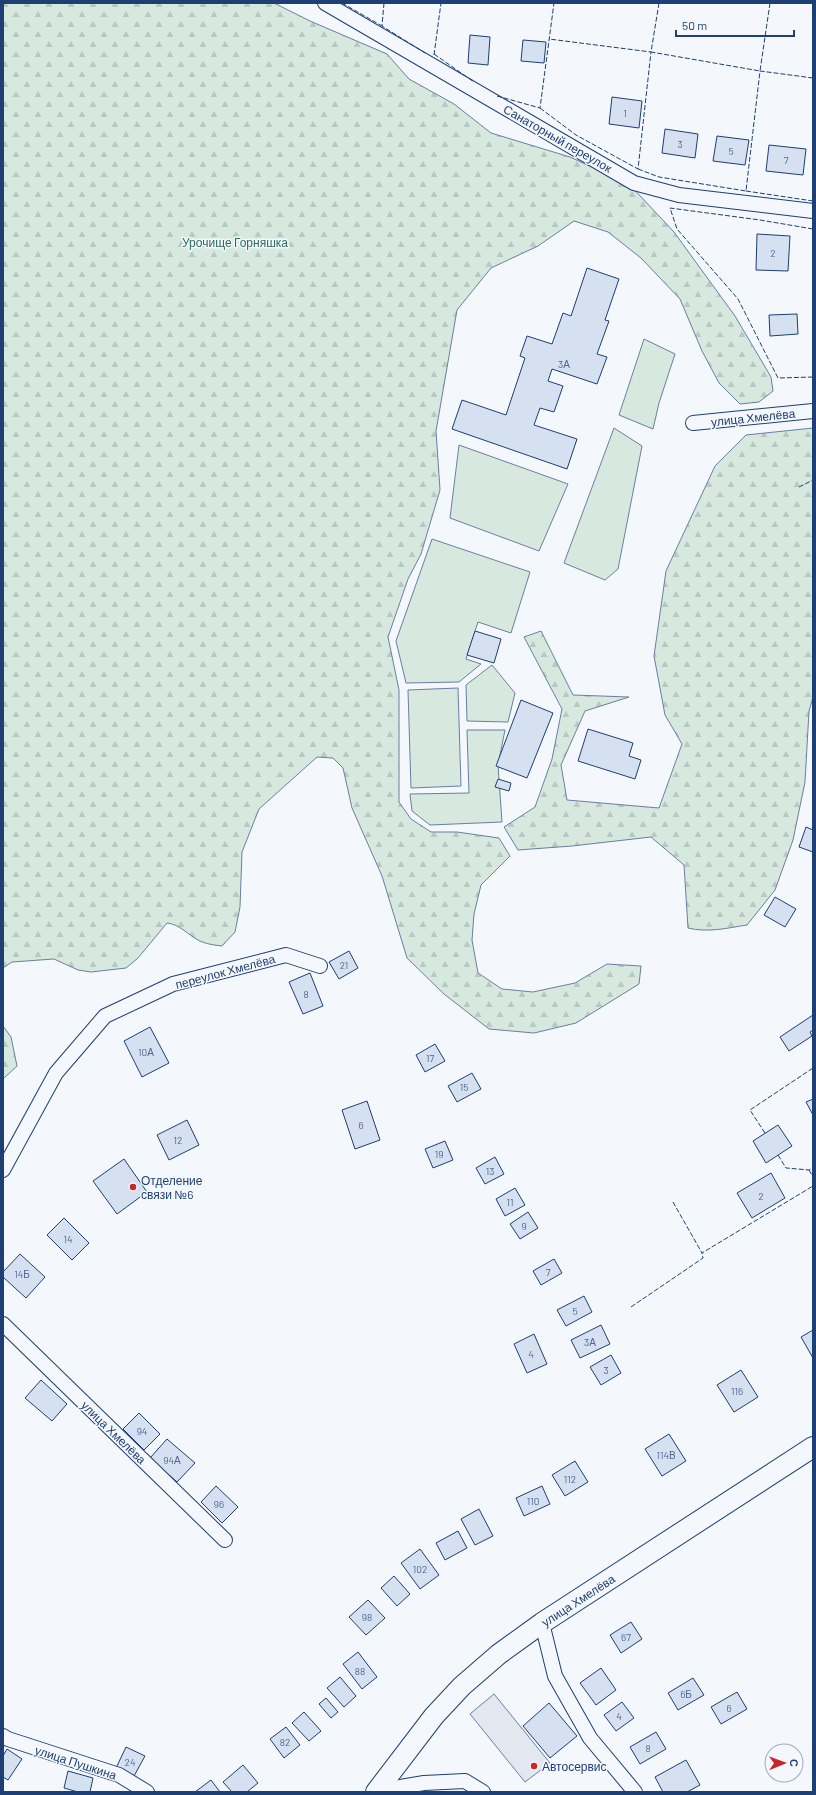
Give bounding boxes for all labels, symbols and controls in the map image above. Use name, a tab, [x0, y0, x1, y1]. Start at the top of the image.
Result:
scale bar	[676, 12, 794, 38]
text: 50 m	[682, 18, 707, 32]
street label: Санаторный переулок	[501, 101, 615, 176]
house number: 1	[623, 107, 627, 119]
house number: 3	[677, 138, 683, 150]
house number: 5	[728, 145, 734, 157]
house number: 7	[784, 154, 789, 166]
park label: Урочище Горняшка	[182, 235, 288, 250]
house number: 2	[770, 247, 776, 259]
house number: 3А	[558, 358, 570, 370]
street label: улица Хмелёва	[710, 406, 796, 429]
street label: переулок Хмелёва	[174, 951, 277, 992]
house number: 21	[340, 959, 348, 971]
house number: 8	[303, 988, 309, 1000]
house number: 10А	[138, 1046, 154, 1058]
house number: 17	[426, 1052, 434, 1064]
house number: 15	[460, 1081, 468, 1093]
house number: 6	[358, 1119, 364, 1131]
house number: 12	[174, 1134, 182, 1146]
house number: 19	[435, 1148, 443, 1160]
house number: 13	[486, 1165, 494, 1177]
place label: Отделение связи №6	[141, 1173, 203, 1201]
marker: Отделение связи №6	[128, 1182, 138, 1192]
house number: 2	[758, 1190, 764, 1202]
house number: 11	[506, 1196, 514, 1208]
house number: 9	[521, 1220, 527, 1232]
house number: 14	[63, 1233, 73, 1245]
house number: 7	[546, 1266, 551, 1278]
house number: 14Б	[14, 1268, 30, 1280]
house number: 5	[572, 1305, 578, 1317]
house number: 3А	[584, 1336, 596, 1348]
house number: 4	[528, 1348, 534, 1360]
house number: 3	[603, 1364, 609, 1376]
house number: 116	[731, 1385, 743, 1397]
street label: улица Хмелёва	[78, 1398, 149, 1467]
house number: 94	[137, 1425, 147, 1437]
house number: 114В	[656, 1449, 676, 1461]
house number: 94А	[163, 1454, 181, 1466]
house number: 112	[564, 1473, 576, 1485]
house number: 110	[527, 1495, 539, 1507]
house number: 96	[214, 1498, 224, 1510]
house number: 102	[413, 1563, 427, 1575]
street label: улица Хмелёва	[539, 1571, 618, 1630]
house number: 98	[362, 1611, 372, 1623]
house number: 67	[621, 1631, 631, 1643]
house number: 88	[355, 1665, 365, 1677]
house number: 6Б	[680, 1688, 692, 1700]
house number: 6	[726, 1702, 732, 1714]
house number: 4	[616, 1710, 622, 1722]
house number: 82	[280, 1736, 290, 1748]
street label: улица Пушкина	[33, 1742, 119, 1783]
house number: 8	[645, 1742, 651, 1754]
north arrow	[764, 1743, 804, 1783]
house number: 24	[125, 1756, 135, 1768]
place label: Автосервис	[542, 1759, 607, 1774]
text: С	[788, 1759, 801, 1767]
marker: Автосервис	[529, 1761, 539, 1771]

